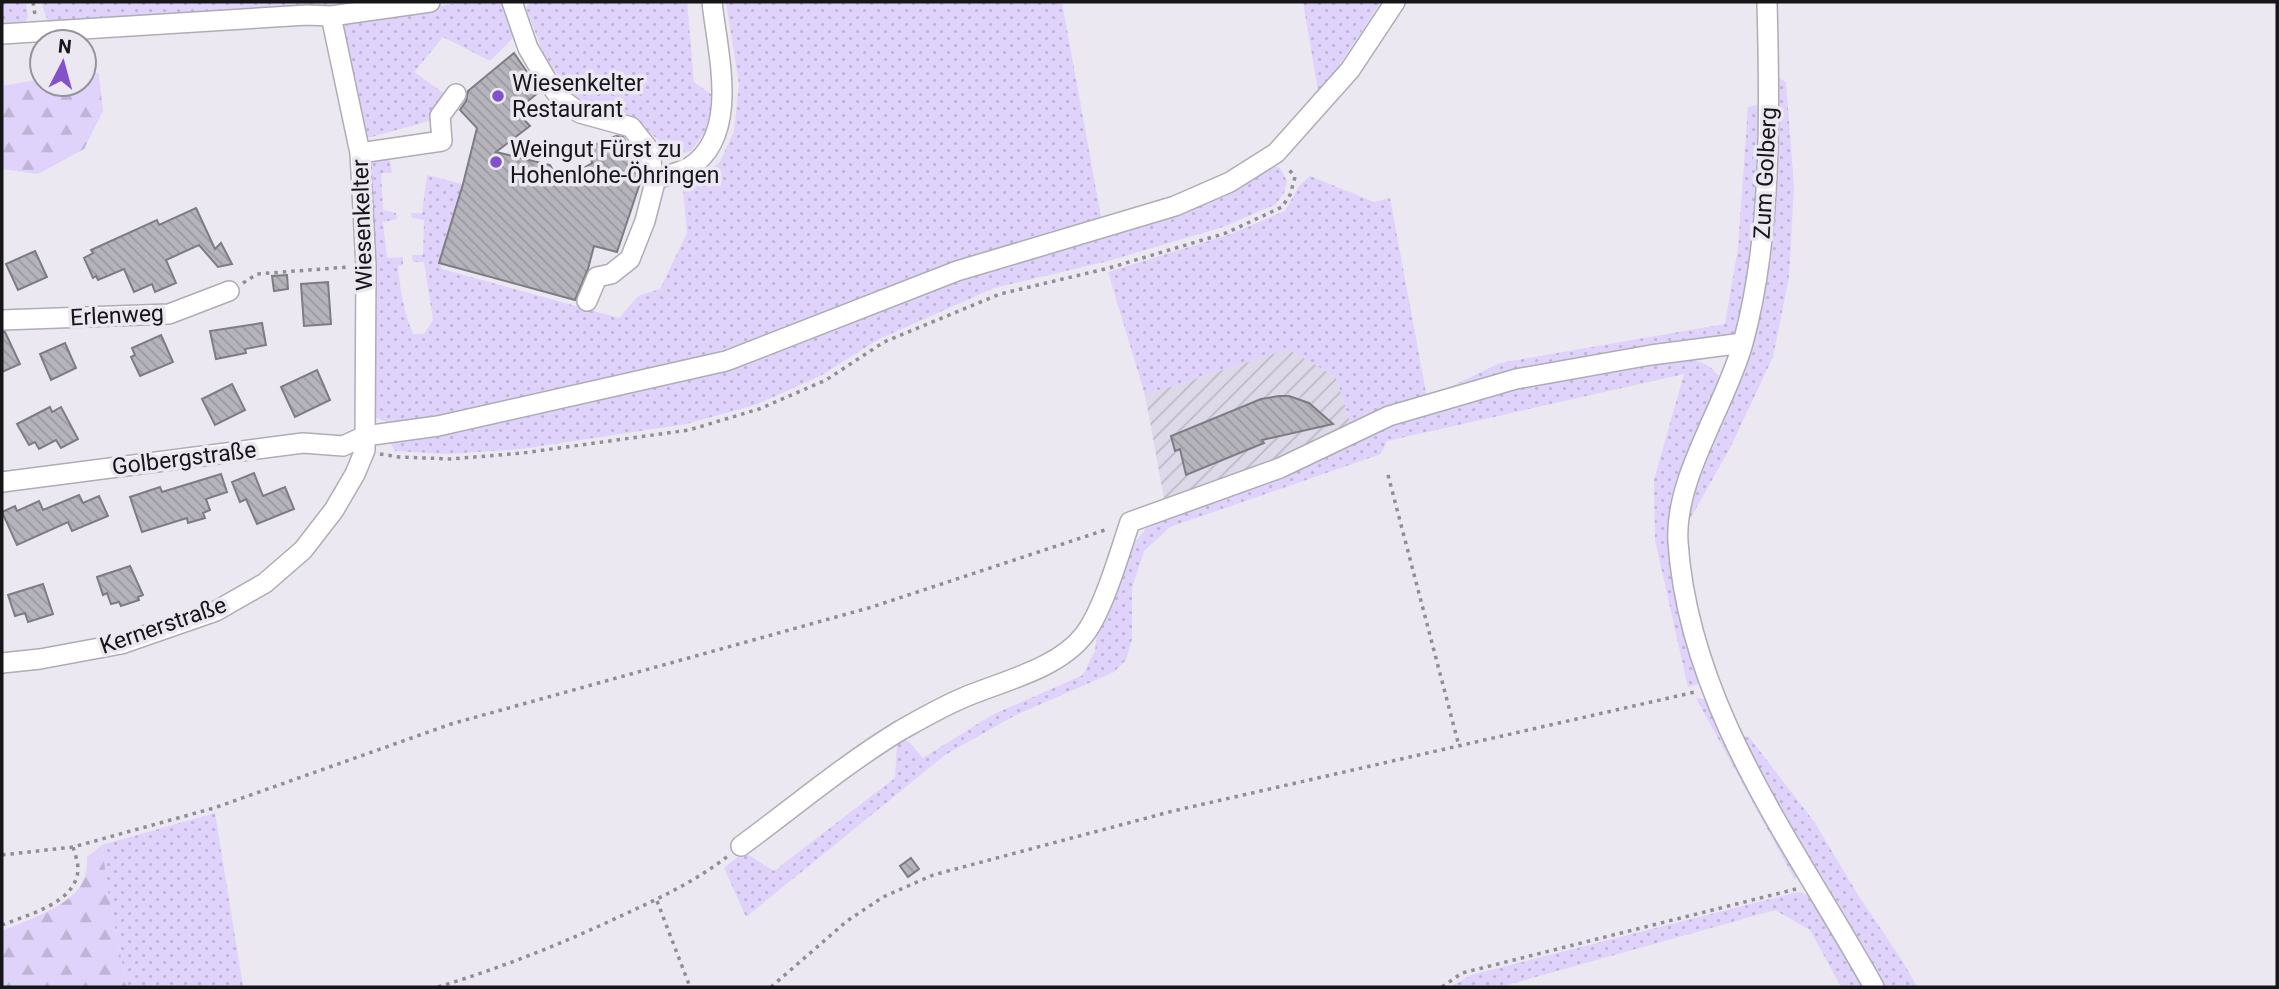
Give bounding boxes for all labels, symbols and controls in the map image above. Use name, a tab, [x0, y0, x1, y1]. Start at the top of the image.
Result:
north arrow	[28, 28, 98, 98]
text: N	[57, 34, 73, 59]
place label: Wiesenkelter Restaurant	[512, 70, 644, 123]
marker: Wiesenkelter Restaurant	[490, 88, 506, 104]
street label: Zum Golberg	[1749, 106, 1782, 240]
place label: Weingut Fürst zu Hohenlohe-Öhringen	[510, 136, 719, 189]
marker: Weingut Fürst zu Hohenlohe-Öhringen	[488, 154, 504, 170]
street label: Wiesenkelter	[347, 158, 378, 291]
street label: Erlenweg	[70, 300, 165, 331]
street label: Golbergstraße	[110, 436, 258, 481]
street label: Kernerstraße	[96, 591, 230, 660]

